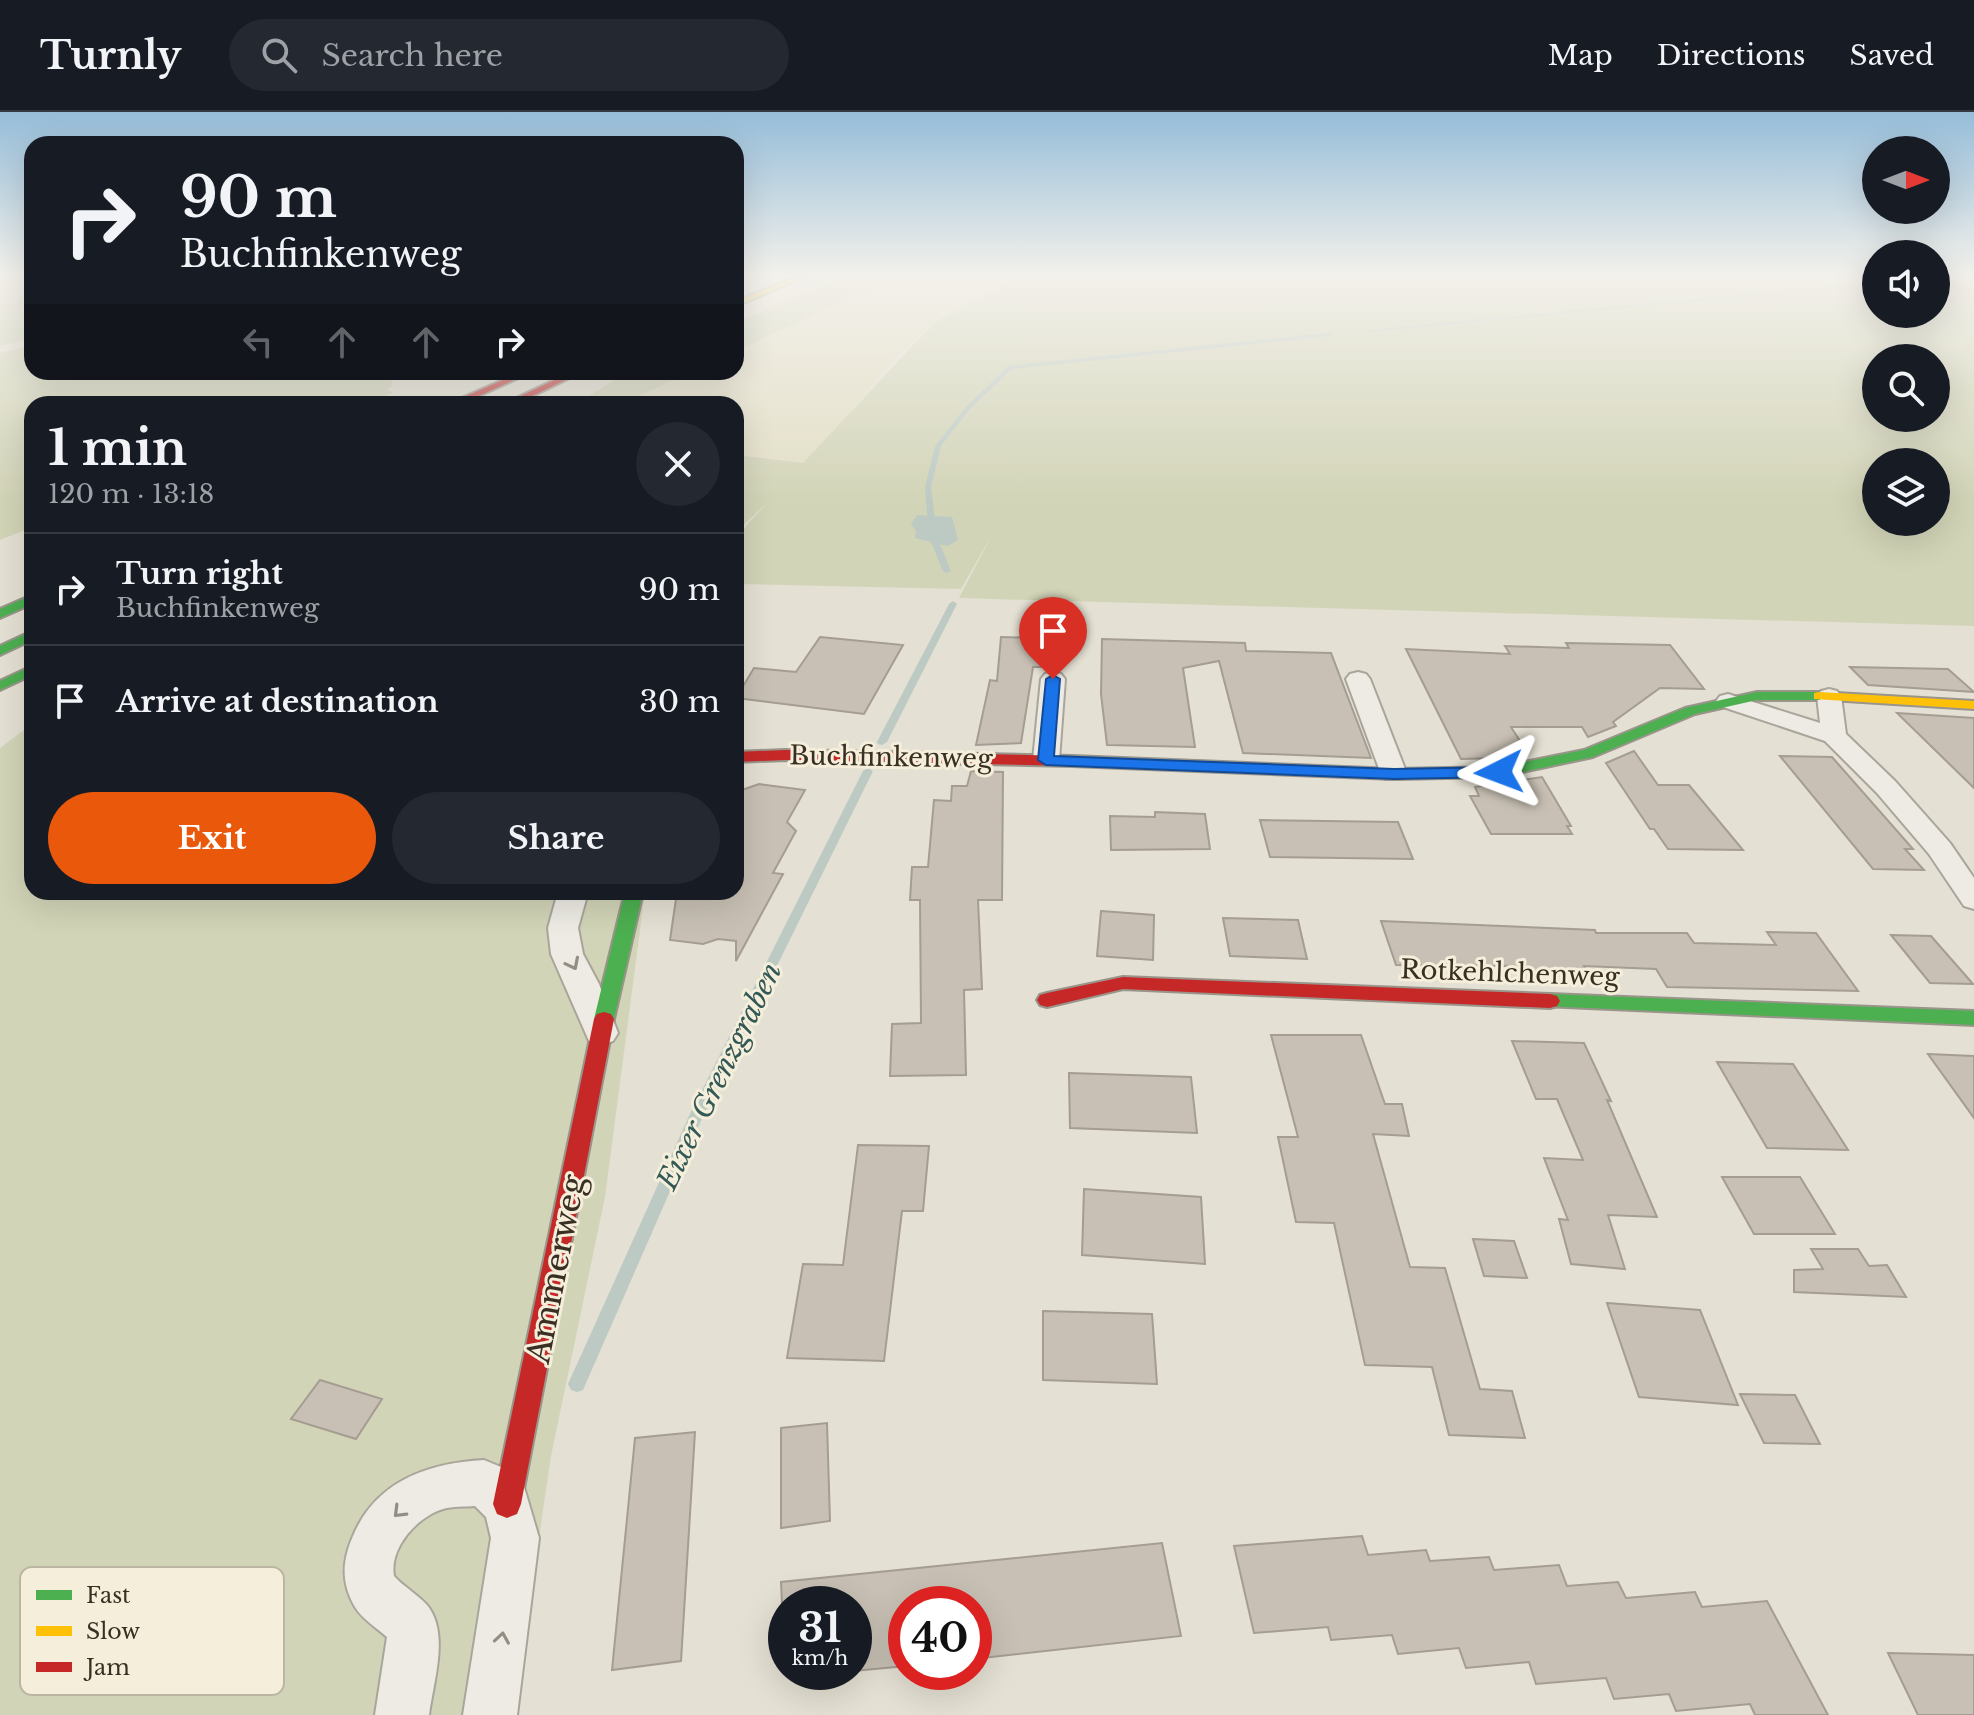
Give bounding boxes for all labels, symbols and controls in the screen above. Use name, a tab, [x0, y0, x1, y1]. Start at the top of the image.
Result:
search box	[229, 19, 789, 91]
text: Turnly	[40, 32, 181, 79]
icon: search	[257, 33, 301, 77]
text: Search here	[321, 37, 503, 74]
text: Map	[1548, 38, 1613, 73]
text: Directions	[1657, 38, 1806, 73]
text: Saved	[1850, 38, 1934, 73]
north arrow	[1862, 136, 1950, 224]
map controls	[1862, 136, 1950, 536]
text: 90 m	[180, 163, 337, 232]
icon: right	[48, 168, 152, 272]
text: Buchfinkenweg	[180, 232, 462, 277]
button: sound	[1862, 240, 1950, 328]
icon: left	[236, 320, 280, 364]
icon: ahead	[320, 320, 364, 364]
icon: ahead	[404, 320, 448, 364]
icon: right	[488, 320, 532, 364]
button: search	[1862, 344, 1950, 432]
text: 1 min	[48, 418, 187, 478]
button: close	[636, 422, 720, 506]
button: layers	[1862, 448, 1950, 536]
text: 120 m · 13:18	[48, 478, 214, 510]
text: Turn right	[116, 555, 283, 592]
icon: right	[48, 567, 92, 611]
text: 90 m	[638, 571, 720, 608]
text: Buchfinkenweg	[116, 592, 319, 624]
pin	[1019, 597, 1087, 679]
icon: arrive	[1031, 609, 1075, 653]
icon: arrive	[48, 679, 92, 723]
text: Arrive at destination	[116, 683, 439, 720]
text: 30 m	[639, 683, 720, 720]
position arrow	[1457, 730, 1541, 814]
street label: Buchfinkenweg	[789, 739, 993, 775]
button: Exit	[48, 792, 376, 884]
button: Share	[392, 792, 720, 884]
street label: Rotkehlchenweg	[1400, 953, 1621, 993]
one-way arrow	[563, 956, 578, 971]
water label: Eixer Grenzgraben	[649, 957, 789, 1196]
street label: Ammerweg	[518, 1171, 594, 1368]
one-way arrow	[394, 1503, 409, 1517]
legend	[20, 1567, 284, 1695]
text: Fast	[86, 1582, 131, 1609]
speed limit sign: 40	[888, 1586, 992, 1690]
text: 31	[799, 1603, 841, 1653]
text: Slow	[86, 1618, 140, 1645]
one-way arrow	[493, 1631, 510, 1645]
text: km/h	[792, 1646, 848, 1670]
text: Jam	[83, 1654, 130, 1681]

